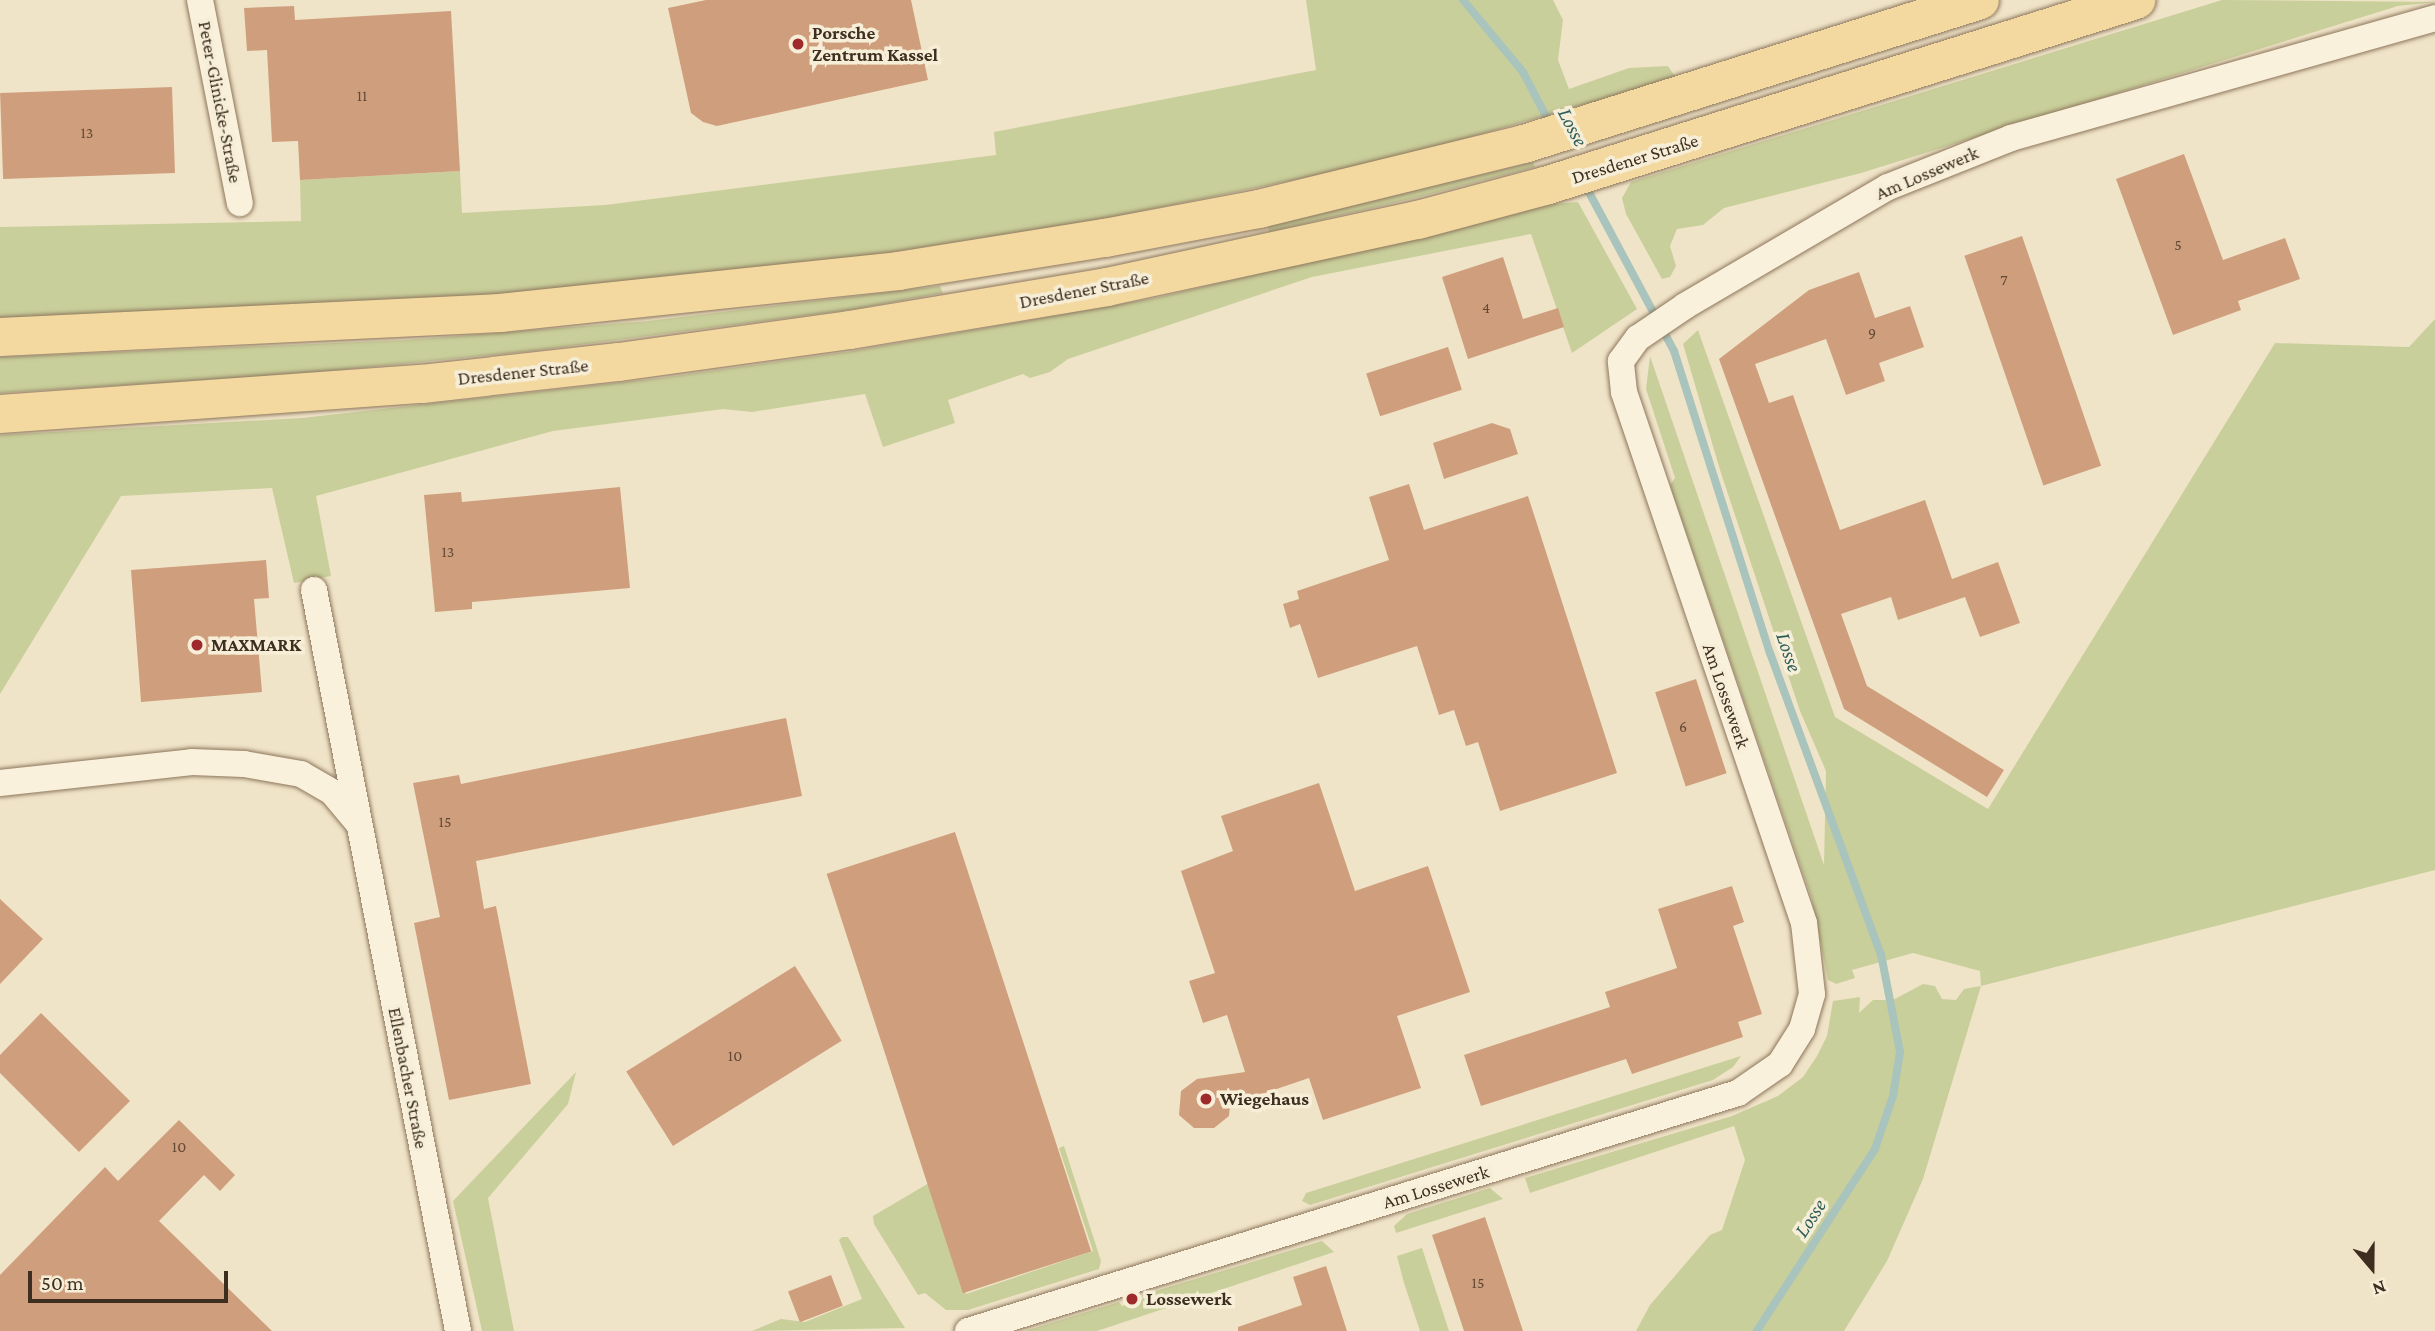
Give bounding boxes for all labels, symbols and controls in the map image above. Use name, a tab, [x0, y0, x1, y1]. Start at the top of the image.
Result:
street label: Peter-Glinicke-Straße	[193, 19, 247, 185]
place label: Porsche Zentrum Kassel	[812, 22, 938, 66]
marker: Porsche Zentrum Kassel	[790, 36, 806, 52]
house number: 11	[357, 86, 367, 106]
water label: Losse	[1552, 103, 1594, 151]
house number: 13	[81, 123, 93, 143]
street label: Dresdener Straße	[1569, 129, 1701, 189]
street label: Am Lossewerk	[1872, 141, 1982, 205]
house number: 5	[2174, 235, 2182, 255]
street label: Dresdener Straße	[1017, 266, 1151, 314]
house number: 7	[2000, 270, 2008, 290]
house number: 4	[1482, 298, 1490, 318]
house number: 9	[1868, 323, 1876, 343]
street label: Dresdener Straße	[457, 354, 589, 390]
house number: 13	[442, 542, 454, 562]
water label: Losse	[1771, 629, 1807, 675]
place label: MAXMARK	[211, 634, 301, 656]
marker: MAXMARK	[189, 637, 205, 653]
street label: Am Lossewerk	[1697, 640, 1755, 752]
house number: 6	[1679, 717, 1687, 737]
house number: 15	[439, 812, 451, 832]
street label: Ellenbacher Straße	[383, 1005, 433, 1151]
house number: 10	[728, 1046, 742, 1066]
place label: Wiegehaus	[1220, 1088, 1309, 1110]
marker: Wiegehaus	[1198, 1091, 1214, 1107]
house number: 10	[172, 1137, 186, 1157]
street label: Am Lossewerk	[1380, 1160, 1492, 1214]
water label: Losse	[1788, 1194, 1832, 1242]
north arrow	[2337, 1233, 2407, 1303]
scale bar	[32, 1258, 231, 1302]
text: 50 m	[41, 1271, 84, 1295]
house number: 15	[1472, 1273, 1484, 1293]
text: N	[2370, 1276, 2389, 1300]
place label: Lossewerk	[1146, 1288, 1232, 1310]
marker: Lossewerk	[1124, 1291, 1140, 1307]

